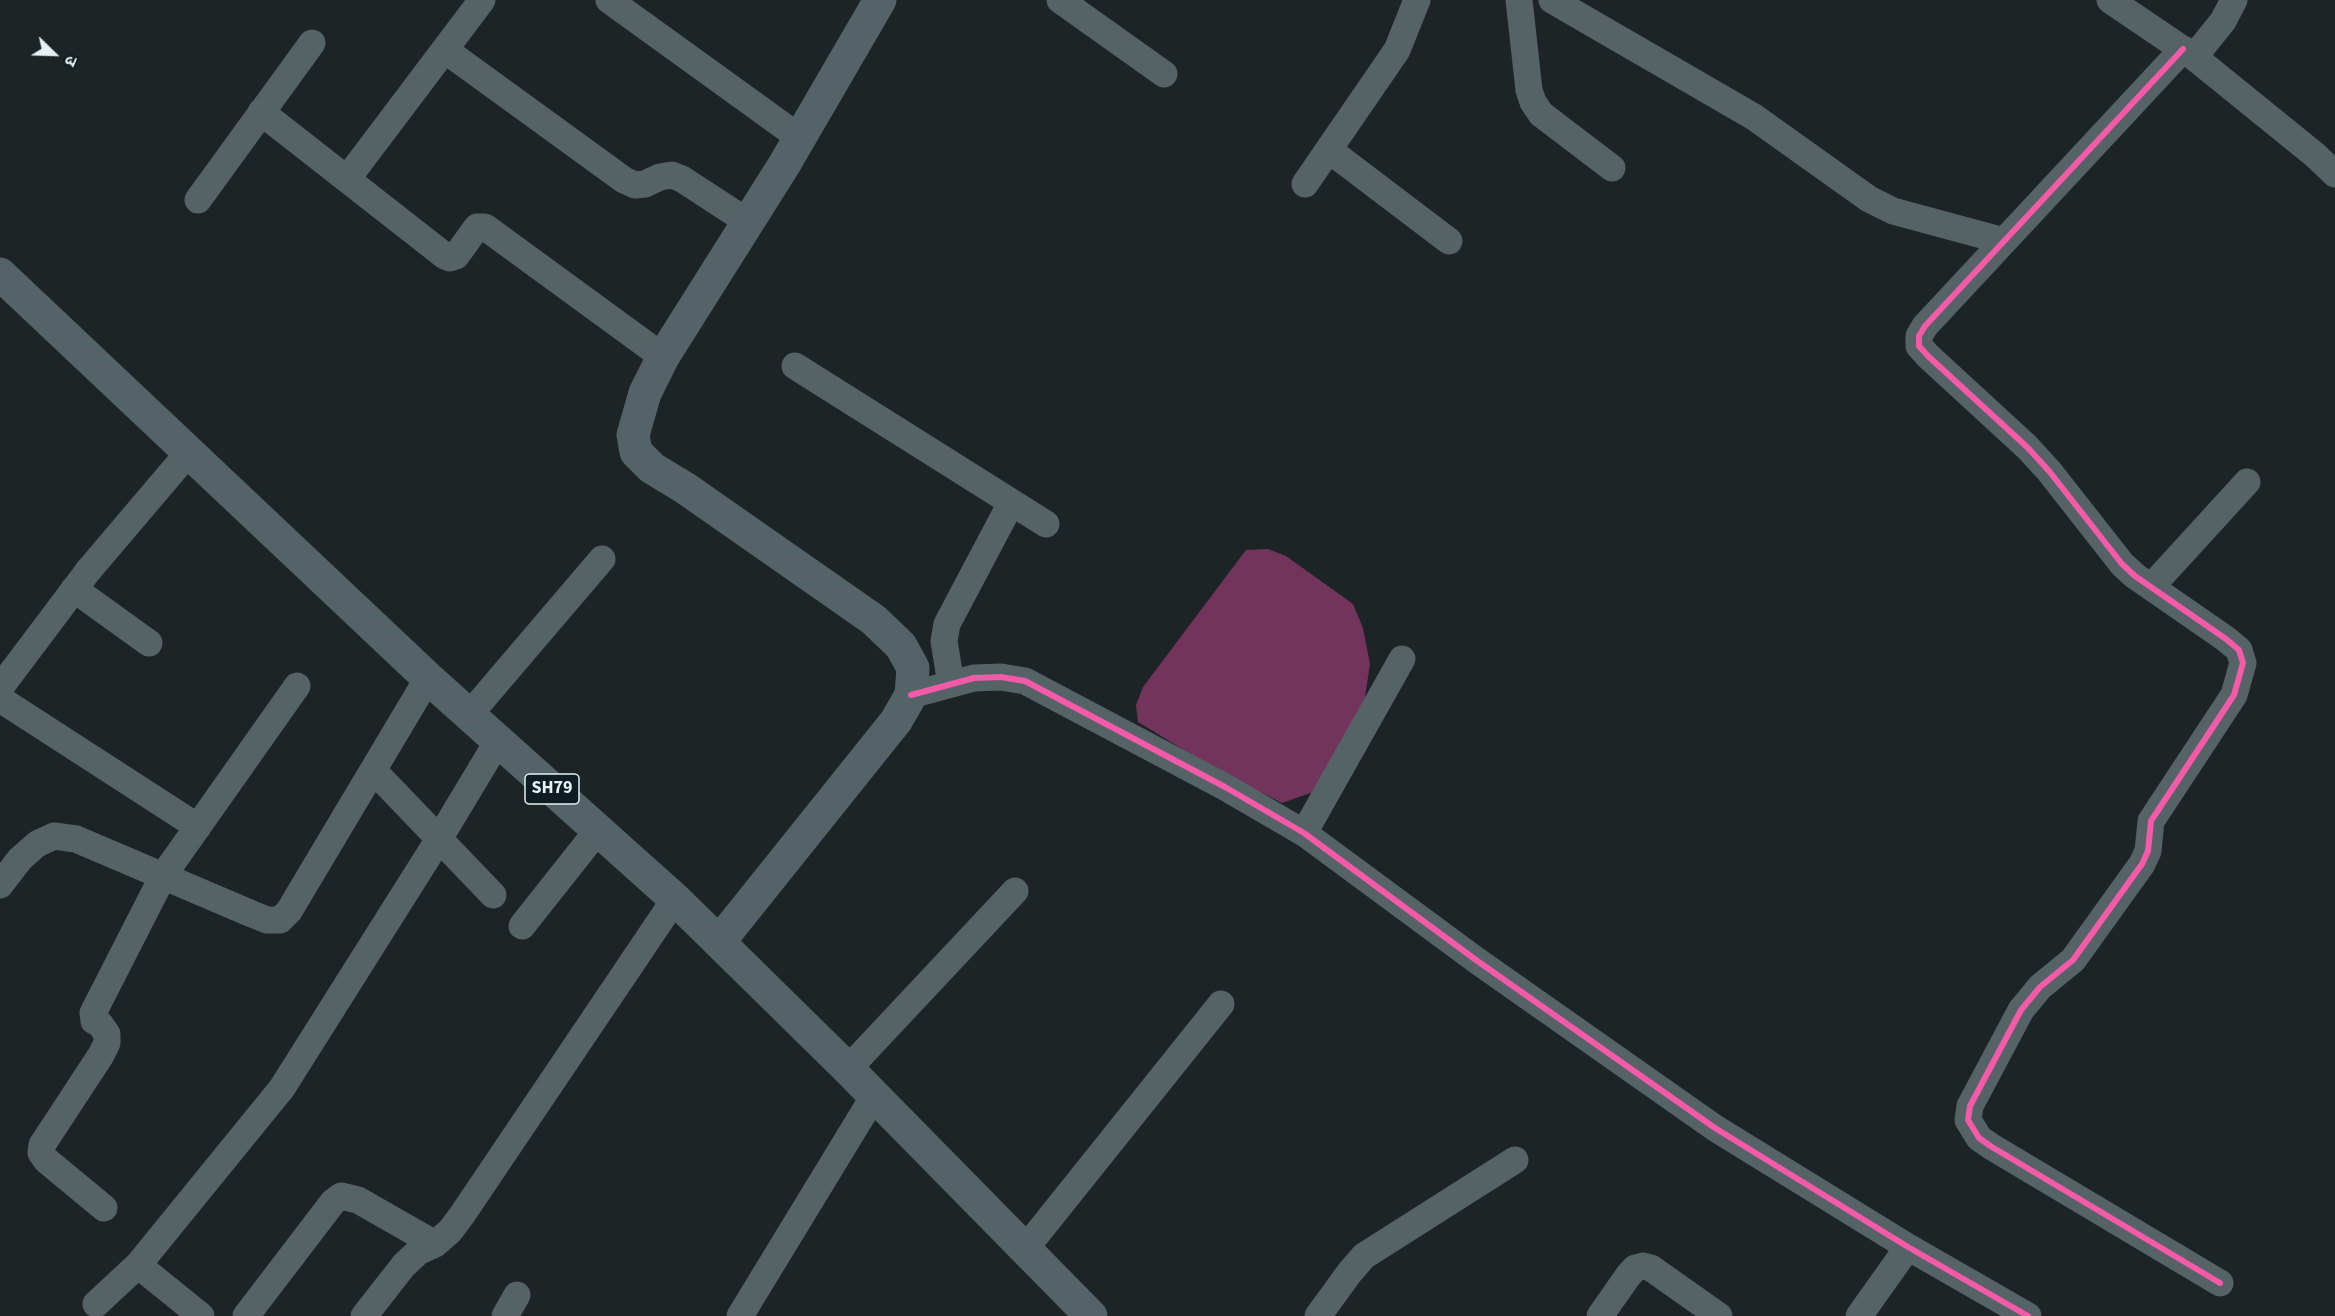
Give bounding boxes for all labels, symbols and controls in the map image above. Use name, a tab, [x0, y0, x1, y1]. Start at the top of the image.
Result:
north arrow	[24, 24, 84, 84]
text: उ	[59, 52, 83, 70]
road number: SH79	[525, 774, 579, 804]

